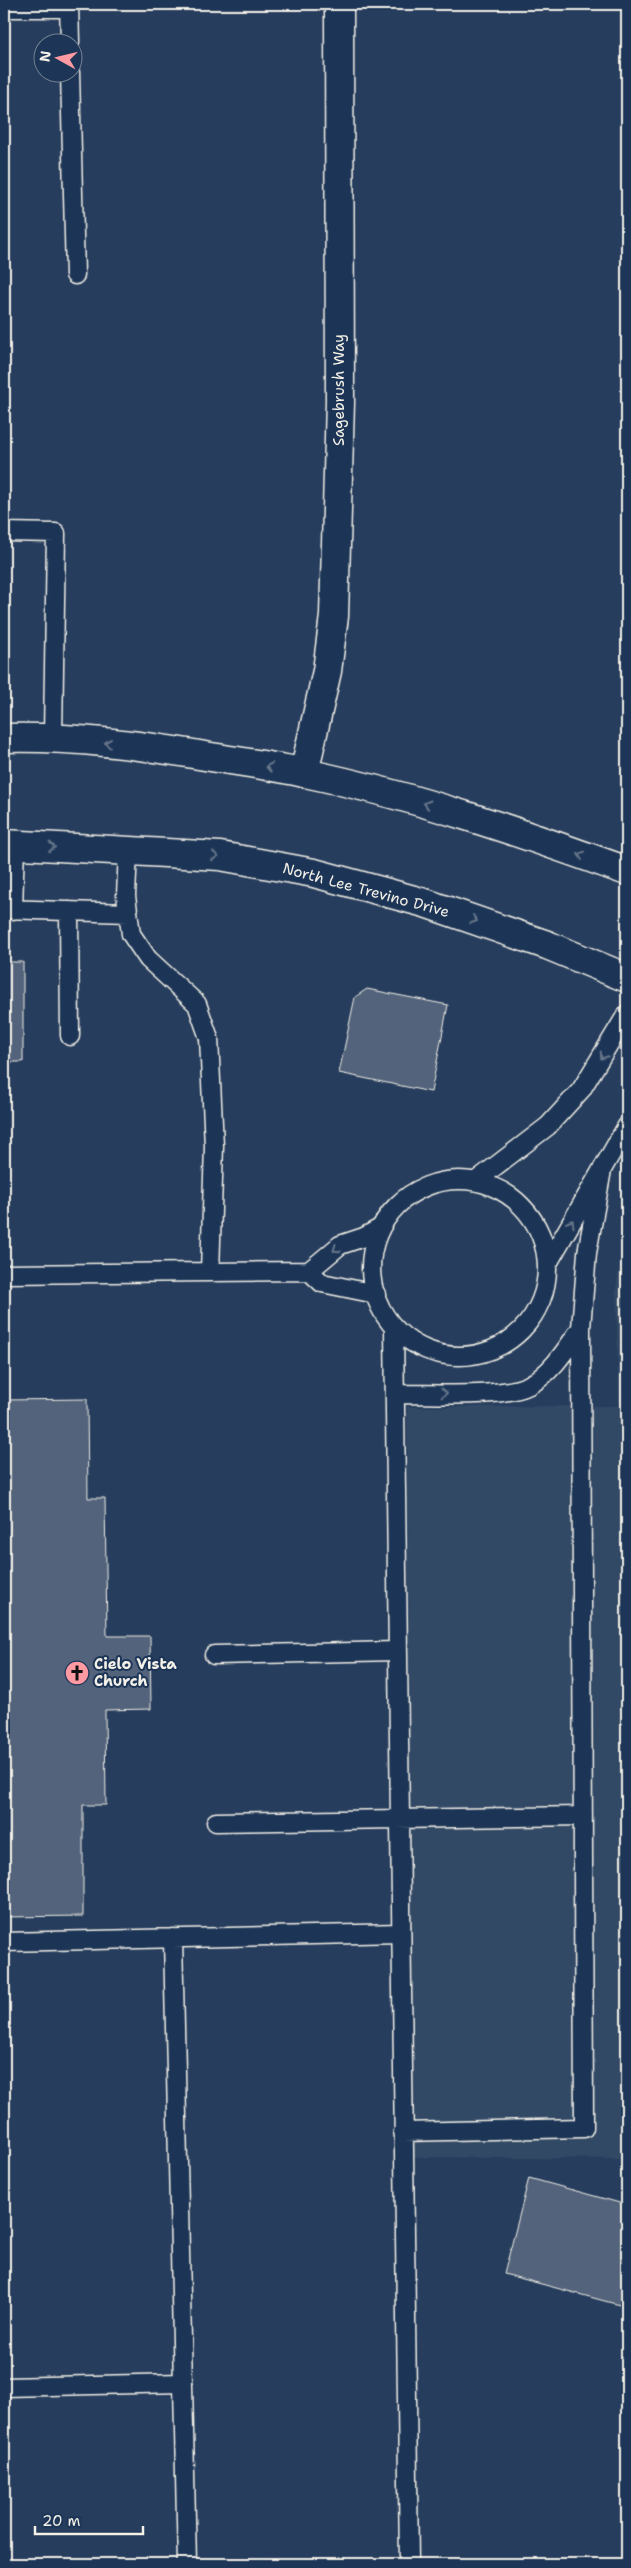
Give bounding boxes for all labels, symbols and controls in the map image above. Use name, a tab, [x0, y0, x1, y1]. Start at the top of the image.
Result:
north arrow	[32, 32, 82, 82]
text: N	[35, 49, 55, 63]
street label: Sagebrush Way	[329, 334, 349, 446]
one-way arrow	[104, 738, 112, 749]
one-way arrow	[265, 762, 273, 772]
one-way arrow	[423, 800, 431, 810]
one-way arrow	[49, 841, 57, 852]
one-way arrow	[211, 850, 219, 861]
one-way arrow	[578, 851, 586, 861]
street label: North Lee Trevino Drive	[280, 858, 452, 922]
one-way arrow	[469, 914, 478, 924]
one-way arrow	[599, 1050, 609, 1059]
one-way arrow	[565, 1220, 575, 1229]
one-way arrow	[332, 1243, 342, 1252]
one-way arrow	[440, 1388, 448, 1398]
place label: Cielo Vista Church	[94, 1654, 178, 1691]
church icon: Cielo Vista Church	[64, 1660, 90, 1686]
scale bar	[35, 2503, 142, 2535]
text: 20 m	[42, 2511, 81, 2531]

